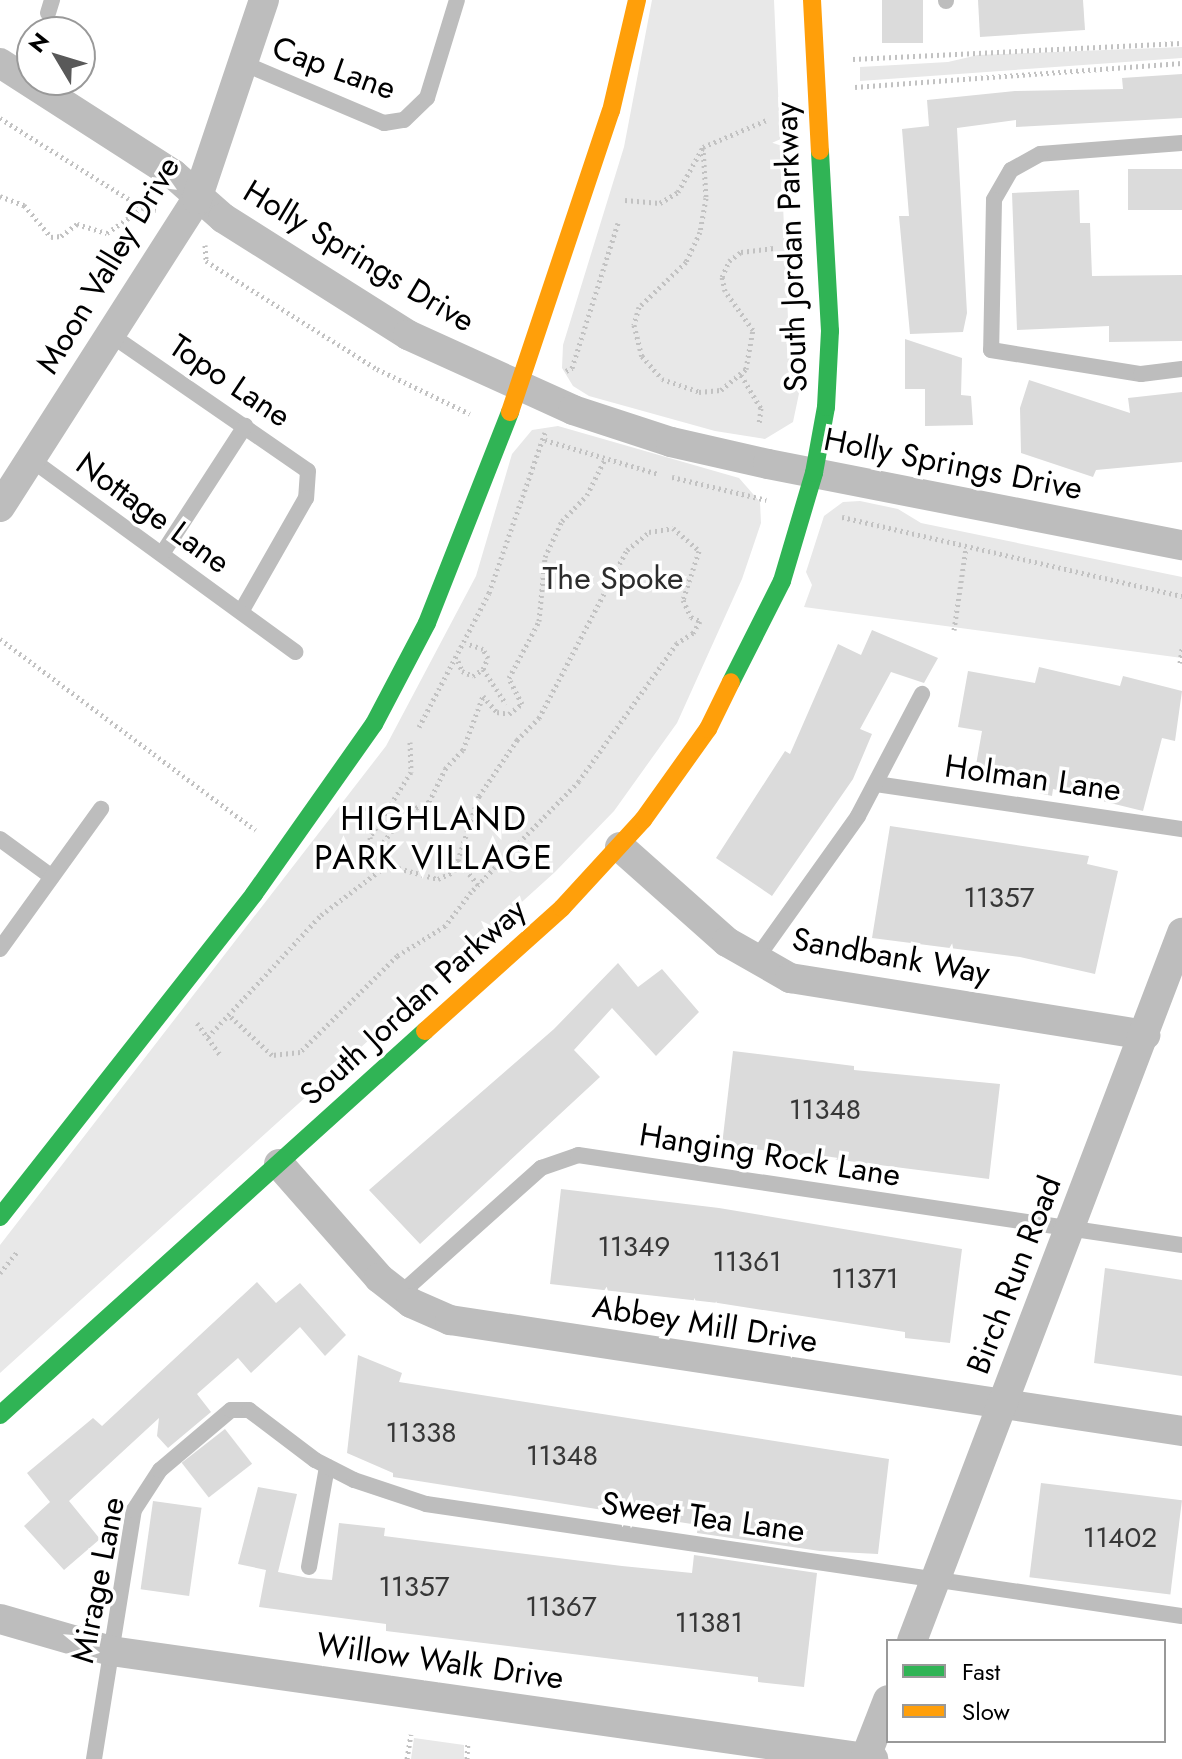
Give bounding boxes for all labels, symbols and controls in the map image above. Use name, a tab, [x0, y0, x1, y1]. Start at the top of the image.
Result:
north arrow	[16, 16, 96, 96]
text: N	[21, 26, 57, 59]
street label: Cap Lane	[267, 28, 401, 108]
street label: South Jordan Parkway	[767, 101, 815, 393]
street label: Moon Valley Drive	[28, 150, 188, 380]
street label: Holly Springs Drive	[237, 172, 481, 340]
street label: Topo Lane	[162, 327, 298, 435]
street label: Holly Springs Drive	[820, 420, 1086, 508]
street label: Nottage Lane	[69, 444, 237, 582]
park label: The Spoke	[542, 559, 684, 597]
street label: Holman Lane	[942, 747, 1124, 809]
district label: HIGHLAND PARK VILLAGE	[314, 798, 554, 878]
house number: 11357	[964, 881, 1034, 915]
street label: South Jordan Parkway	[292, 890, 534, 1114]
street label: Sandbank Way	[789, 920, 993, 992]
house number: 11348	[789, 1093, 861, 1127]
street label: Hanging Rock Lane	[637, 1115, 903, 1195]
street label: Birch Run Road	[959, 1171, 1069, 1379]
house number: 11349	[598, 1230, 670, 1264]
house number: 11361	[712, 1245, 782, 1279]
house number: 11371	[831, 1262, 899, 1296]
street label: Abbey Mill Drive	[590, 1287, 820, 1361]
house number: 11338	[385, 1416, 457, 1450]
house number: 11348	[526, 1439, 598, 1473]
street label: Sweet Tea Lane	[599, 1484, 807, 1550]
street label: Mirage Lane	[63, 1494, 133, 1666]
house number: 11402	[1083, 1521, 1157, 1555]
house number: 11357	[379, 1570, 449, 1604]
house number: 11367	[525, 1590, 597, 1624]
house number: 11381	[675, 1606, 743, 1640]
street label: Willow Walk Drive	[314, 1625, 566, 1697]
legend	[886, 1639, 1166, 1743]
text: Fast	[962, 1654, 1000, 1689]
text: Slow	[962, 1694, 1010, 1729]

